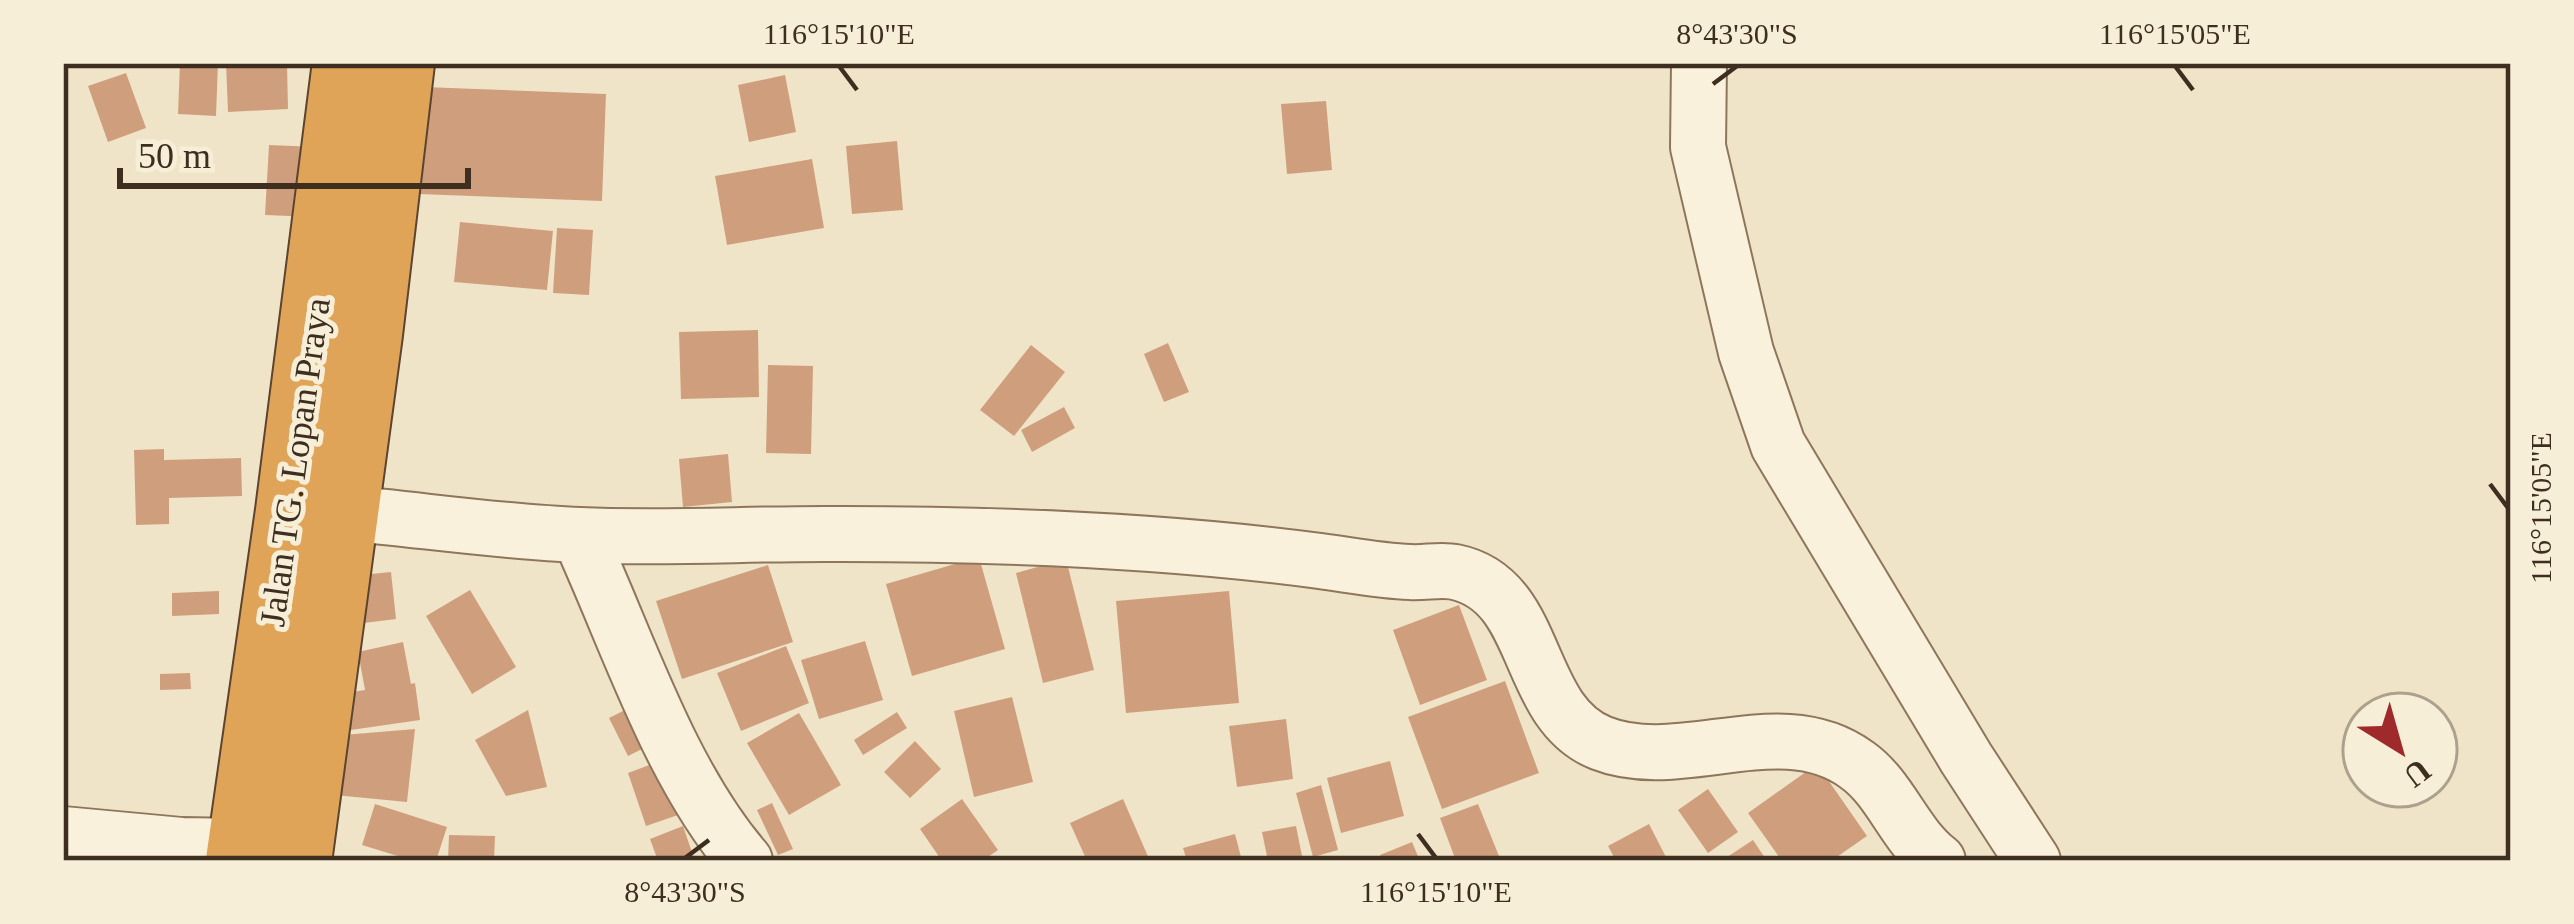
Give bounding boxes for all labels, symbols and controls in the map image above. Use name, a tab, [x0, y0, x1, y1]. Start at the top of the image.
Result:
text: 116°15'10"E	[763, 17, 915, 50]
text: 8°43'30"S	[1676, 17, 1798, 50]
text: 116°15'05"E	[2099, 17, 2251, 50]
scale bar	[120, 114, 468, 188]
text: 50 m	[138, 136, 211, 176]
street label: Jalan TG. Lopan Praya	[252, 295, 338, 629]
text: 116°15'05"E	[2524, 432, 2557, 584]
north arrow	[2340, 690, 2460, 810]
text: U	[2397, 752, 2438, 795]
text: 8°43'30"S	[624, 875, 746, 908]
text: 116°15'10"E	[1360, 875, 1512, 908]

